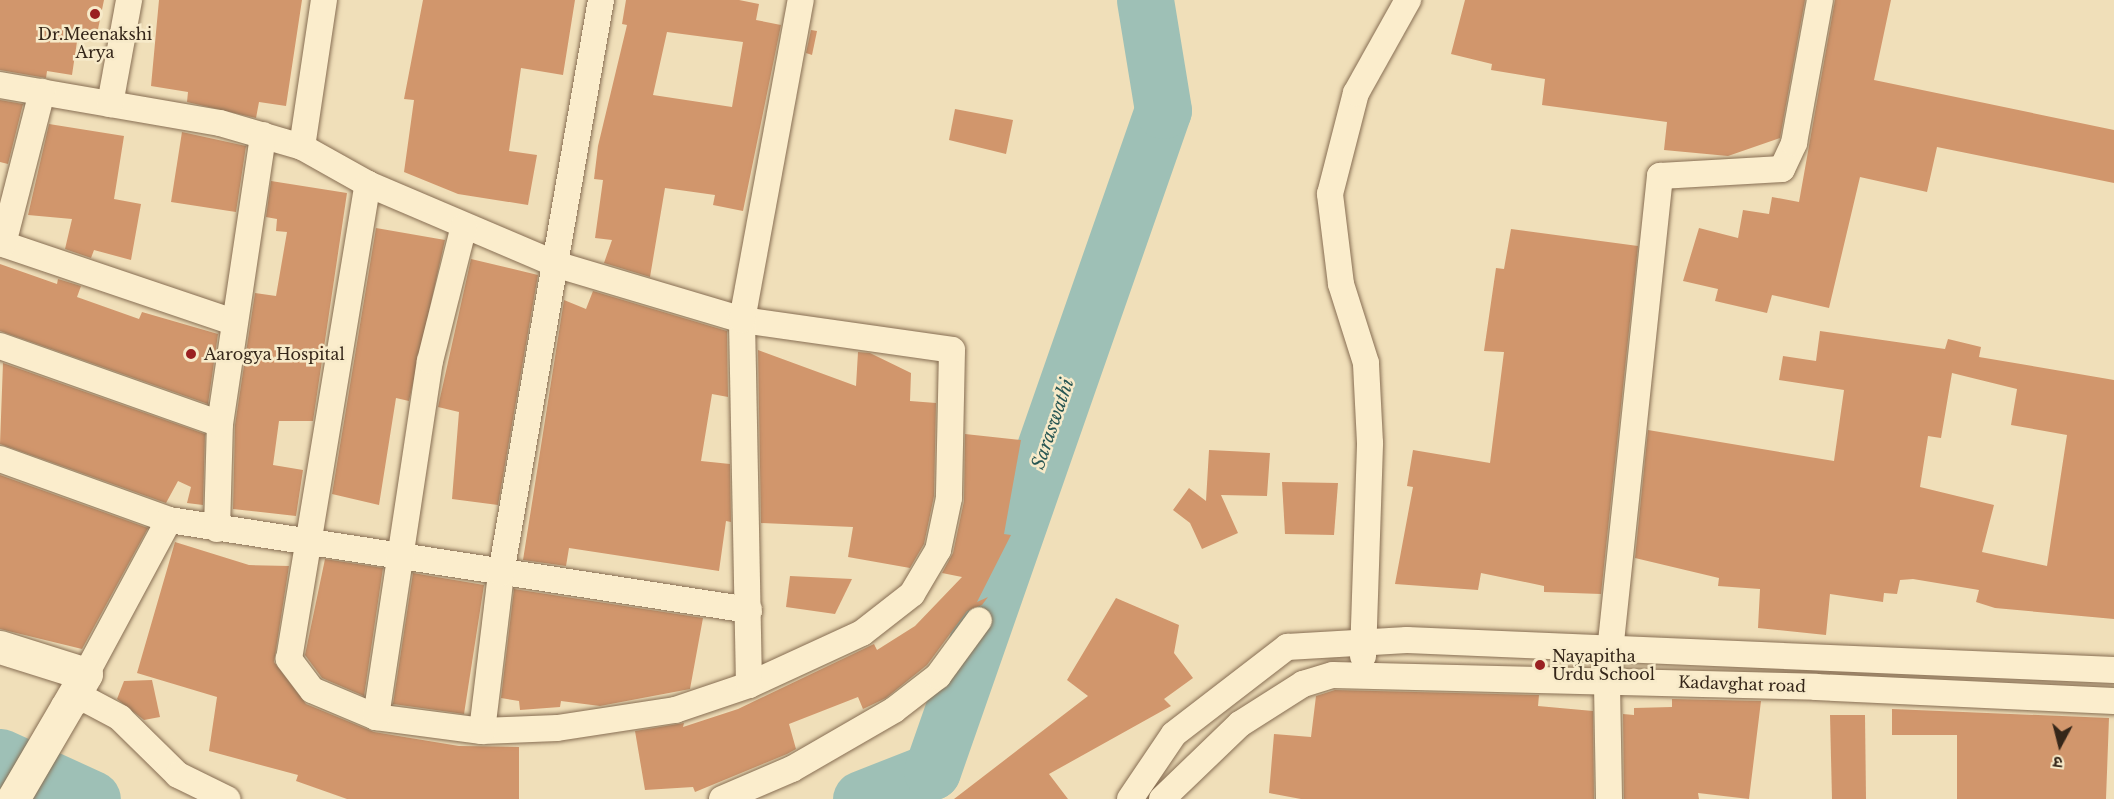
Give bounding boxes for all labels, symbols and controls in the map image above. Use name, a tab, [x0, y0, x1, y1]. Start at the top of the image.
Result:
marker: Dr.Meenakshi Arya	[86, 5, 104, 23]
place label: Dr.Meenakshi Arya	[38, 24, 152, 62]
place label: Aarogya Hospital	[204, 344, 345, 364]
marker: Aarogya Hospital	[182, 345, 200, 363]
water label: Saraswathi	[1027, 376, 1079, 472]
place label: Nayapitha Urdu School	[1552, 646, 1655, 684]
marker: Nayapitha Urdu School	[1533, 658, 1547, 672]
street label: Kadavghat road	[1678, 672, 1806, 696]
north arrow	[2030, 715, 2090, 775]
text: उ	[2052, 752, 2064, 773]

